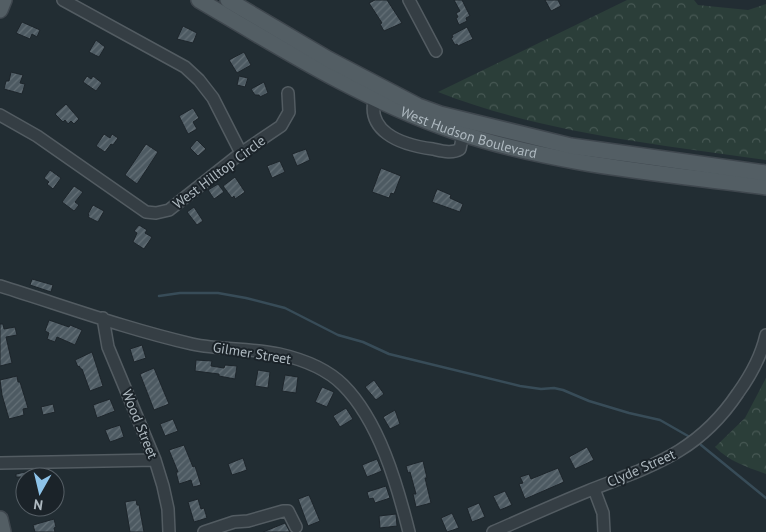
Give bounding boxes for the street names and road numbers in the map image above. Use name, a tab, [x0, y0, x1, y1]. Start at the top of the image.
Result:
street label: West Hudson Boulevard	[398, 102, 539, 162]
street label: West Hilltop Circle	[169, 131, 269, 213]
street label: Gilmer Street	[212, 338, 293, 368]
street label: Wood Street	[118, 387, 162, 461]
street label: Clyde Street	[604, 445, 678, 491]

